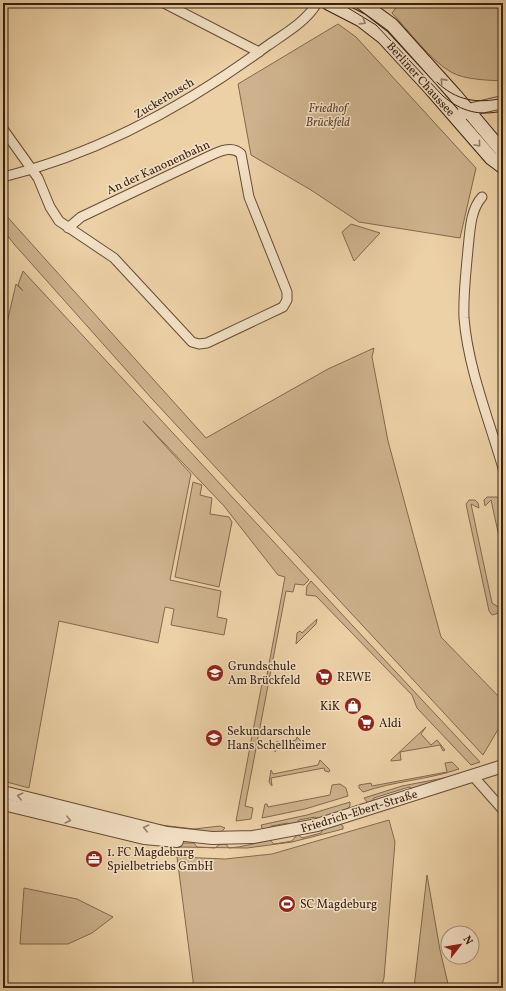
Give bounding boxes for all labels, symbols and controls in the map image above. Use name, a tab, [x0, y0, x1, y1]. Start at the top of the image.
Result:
one-way arrow	[359, 17, 366, 24]
street label: Berliner Chaussee	[383, 39, 458, 121]
street label: Zuckerbusch	[132, 75, 197, 123]
one-way arrow	[440, 78, 447, 86]
park label: Friedhof Brückfeld	[306, 101, 350, 131]
street label: An der Kanonenbahn	[104, 137, 213, 199]
one-way arrow	[474, 139, 481, 146]
place label: Grundschule Am Brückfeld	[228, 659, 301, 689]
school or university icon: Grundschule Am Brückfeld	[205, 663, 225, 683]
supermarket icon: REWE	[314, 667, 334, 687]
place label: REWE	[337, 670, 371, 686]
shop icon: KiK	[343, 696, 363, 716]
place label: KiK	[320, 699, 340, 715]
supermarket icon: Aldi	[356, 713, 376, 733]
place label: Aldi	[379, 716, 402, 732]
place label: Sekundarschule Hans Schellheimer	[227, 724, 326, 754]
school or university icon: Sekundarschule Hans Schellheimer	[204, 728, 224, 748]
street label: Friedrich-Ebert-Straße	[299, 787, 420, 837]
one-way arrow	[17, 793, 23, 801]
one-way arrow	[64, 815, 71, 824]
one-way arrow	[143, 825, 149, 833]
place label: 1. FC Magdeburg Spielbetriebs GmbH	[107, 845, 213, 875]
office icon: 1. FC Magdeburg Spielbetriebs GmbH	[84, 849, 104, 869]
sports icon: SC Magdeburg	[277, 894, 297, 914]
place label: SC Magdeburg	[300, 897, 377, 913]
north arrow	[440, 925, 480, 965]
text: N	[459, 933, 476, 948]

